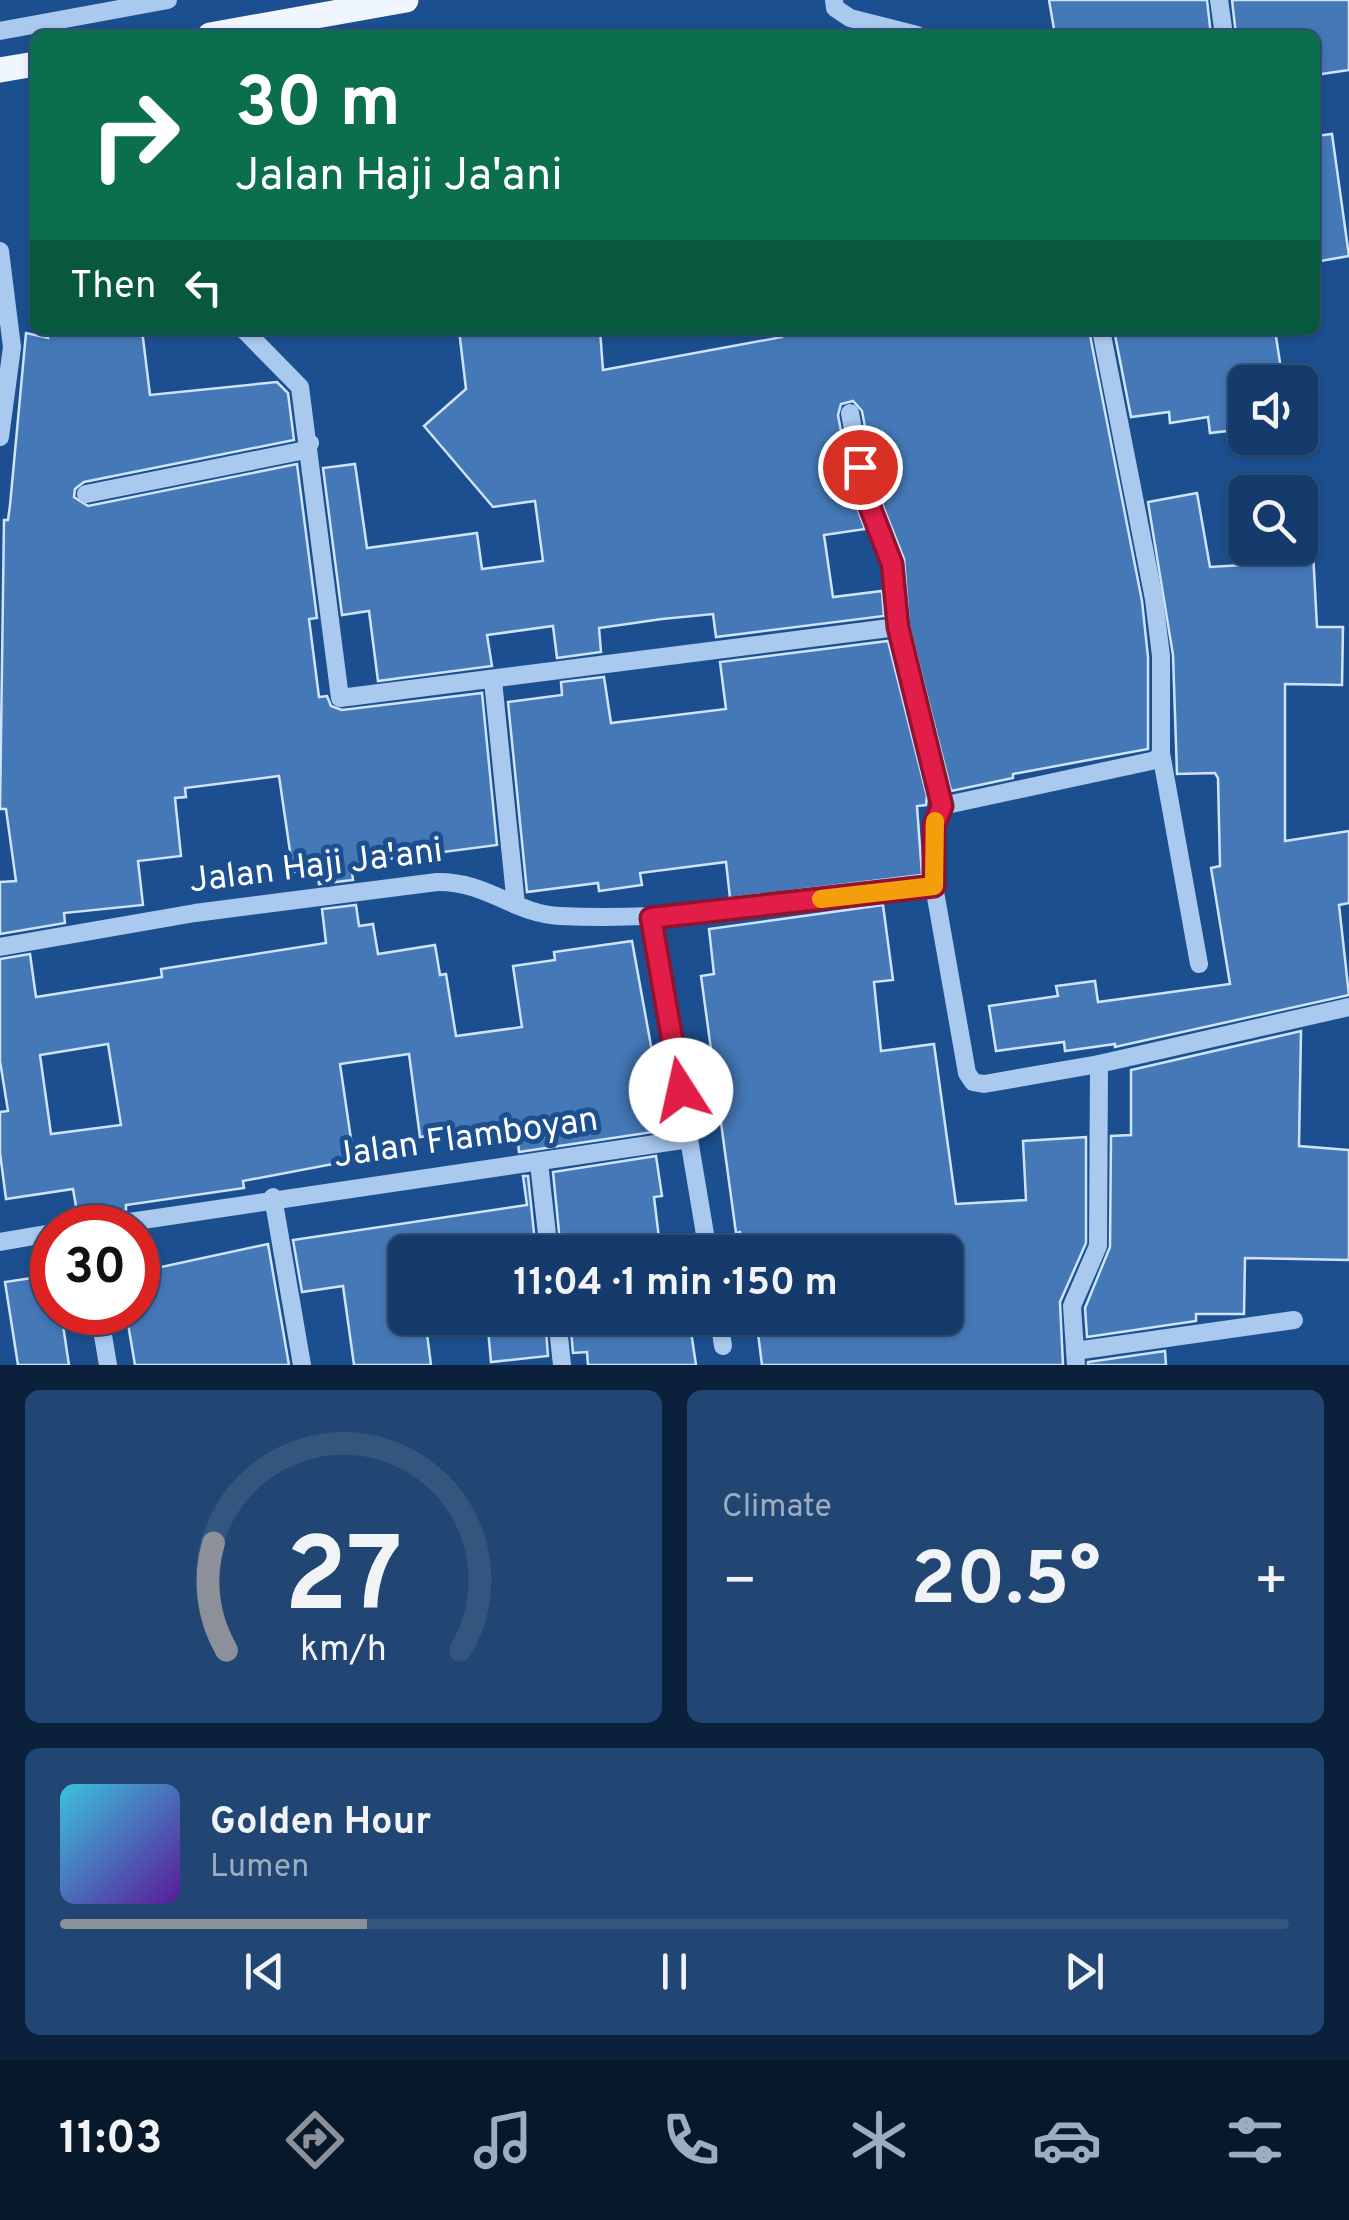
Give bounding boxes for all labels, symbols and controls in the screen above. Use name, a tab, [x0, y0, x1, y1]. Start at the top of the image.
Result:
text: 30 m	[235, 62, 401, 151]
icon: right	[70, 70, 200, 200]
text: Jalan Haji Ja'ani	[235, 149, 563, 206]
icon: left	[176, 260, 231, 315]
text: Then	[70, 263, 156, 312]
map controls	[1228, 365, 1318, 565]
button: sound	[1228, 365, 1318, 455]
pin	[818, 425, 903, 510]
icon: arrive	[833, 440, 888, 495]
button: search	[1228, 475, 1318, 565]
street label: Jalan Haji Ja'ani	[187, 830, 445, 904]
position arrow	[629, 1038, 733, 1142]
street label: Jalan Flamboyan	[331, 1099, 601, 1179]
speed limit sign: 30	[30, 1205, 160, 1335]
text: 11:04 · 1 min · 150 m	[513, 1260, 838, 1309]
text: Climate	[722, 1488, 832, 1528]
text: 27	[284, 1516, 403, 1648]
text: 20.5°	[910, 1536, 1101, 1631]
text: −	[722, 1549, 757, 1619]
text: +	[1254, 1549, 1289, 1619]
text: km/h	[300, 1628, 387, 1674]
text: Golden Hour	[210, 1799, 431, 1848]
text: Lumen	[210, 1848, 309, 1888]
icon: previous	[237, 1944, 292, 1999]
icon: pause	[647, 1944, 702, 1999]
icon: next	[1057, 1944, 1112, 1999]
icon: directions	[280, 2105, 350, 2175]
icon: music	[468, 2105, 538, 2175]
icon: phone	[656, 2105, 726, 2175]
icon: climate	[844, 2105, 914, 2175]
icon: car	[1032, 2105, 1102, 2175]
icon: filters	[1220, 2105, 1290, 2175]
text: 11:03	[59, 2112, 162, 2169]

